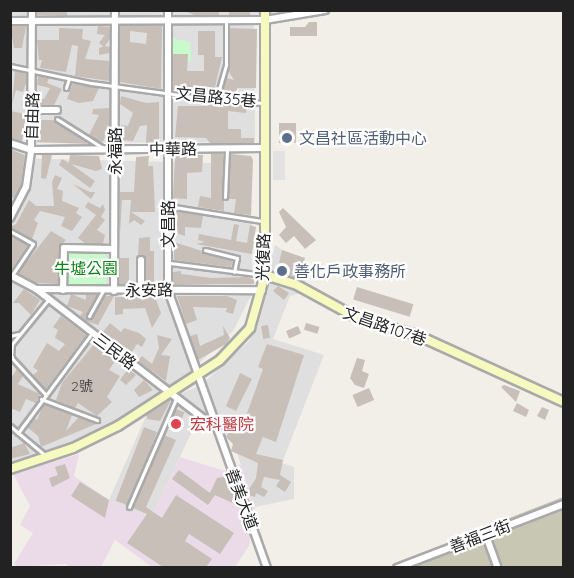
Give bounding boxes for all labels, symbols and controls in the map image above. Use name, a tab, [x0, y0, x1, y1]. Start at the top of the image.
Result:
street label: 文昌路35巷	[175, 83, 257, 111]
street label: 自由路	[22, 92, 42, 140]
street label: 永福路	[105, 127, 125, 175]
place label: 文昌社區活動中心	[299, 128, 427, 148]
marker: 文昌社區活動中心	[280, 131, 294, 145]
street label: 中華路	[149, 139, 197, 159]
street label: 文昌路	[158, 200, 178, 248]
street label: 光復路	[253, 233, 273, 281]
park label: 牛墟公園	[54, 258, 118, 278]
place label: 善化戶政事務所	[294, 261, 406, 281]
marker: 善化戶政事務所	[275, 264, 289, 278]
street label: 永安路	[125, 280, 173, 300]
street label: 文昌路107巷	[341, 303, 429, 349]
street label: 三民路	[90, 329, 140, 373]
house number: 2號	[71, 378, 93, 394]
place label: 宏科醫院	[190, 414, 254, 434]
marker: 宏科醫院	[167, 415, 185, 433]
street label: 善美大道	[222, 466, 262, 532]
street label: 善福三街	[447, 516, 513, 556]

